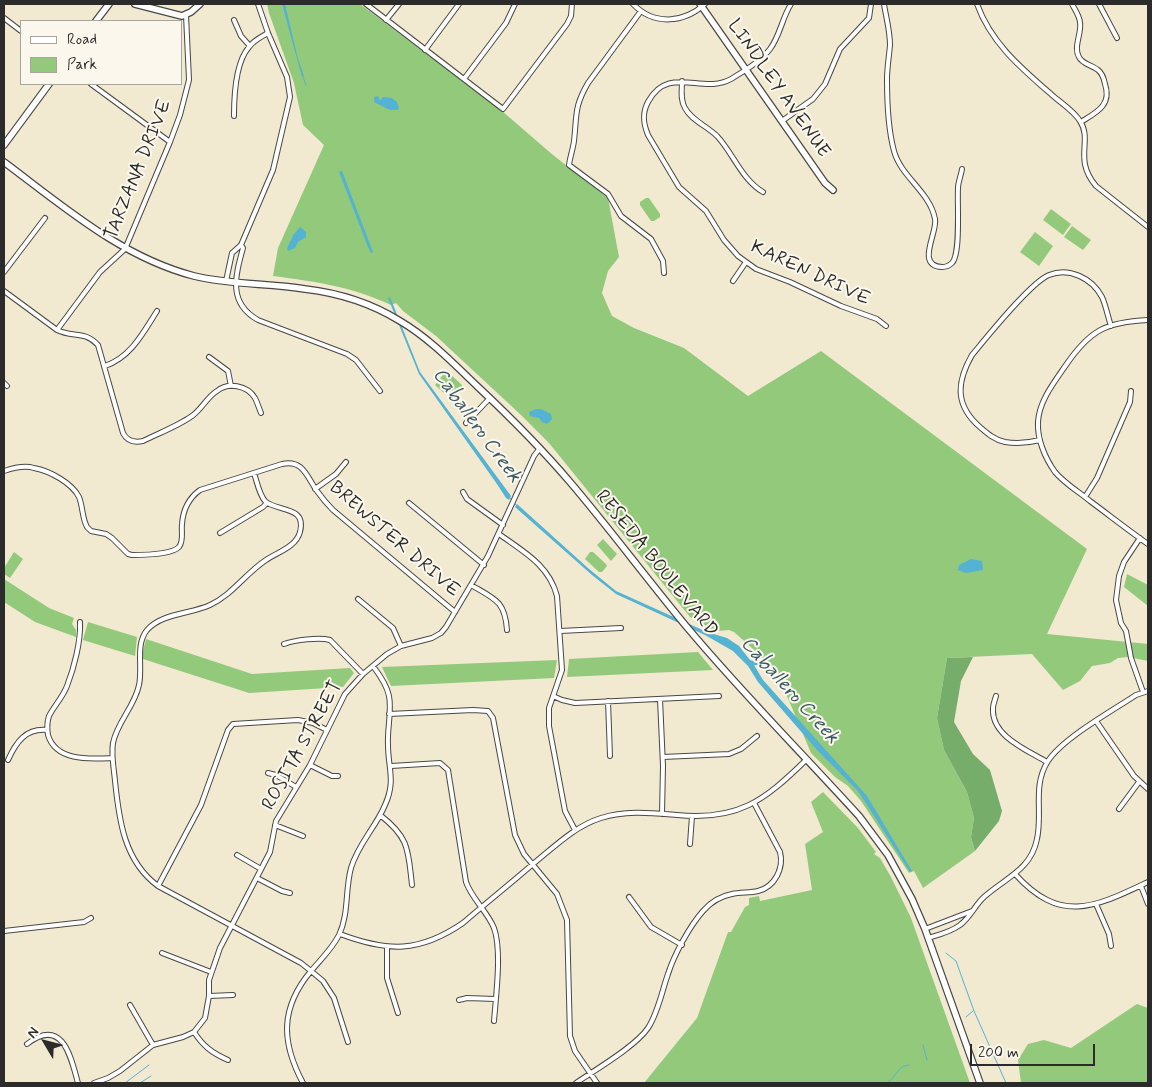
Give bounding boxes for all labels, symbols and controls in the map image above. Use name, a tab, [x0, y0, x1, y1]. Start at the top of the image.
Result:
street label: LINDLEY AVENUE	[722, 16, 834, 162]
legend	[20, 20, 182, 85]
text: Road	[67, 30, 97, 50]
text: Park	[67, 55, 97, 75]
street label: TARZANA DRIVE	[100, 97, 178, 243]
street label: KAREN DRIVE	[747, 236, 873, 312]
water label: Caballero Creek	[426, 364, 526, 488]
street label: BREWSTER DRIVE	[324, 477, 464, 603]
street label: RESEDA BOULEVARD	[590, 486, 722, 642]
water label: Caballero Creek	[735, 632, 843, 750]
street label: ROSITA STREET	[258, 677, 348, 815]
north arrow	[20, 1017, 70, 1067]
text: N	[23, 1024, 43, 1042]
scale bar	[972, 1034, 1097, 1066]
text: 200 m	[978, 1043, 1019, 1063]

